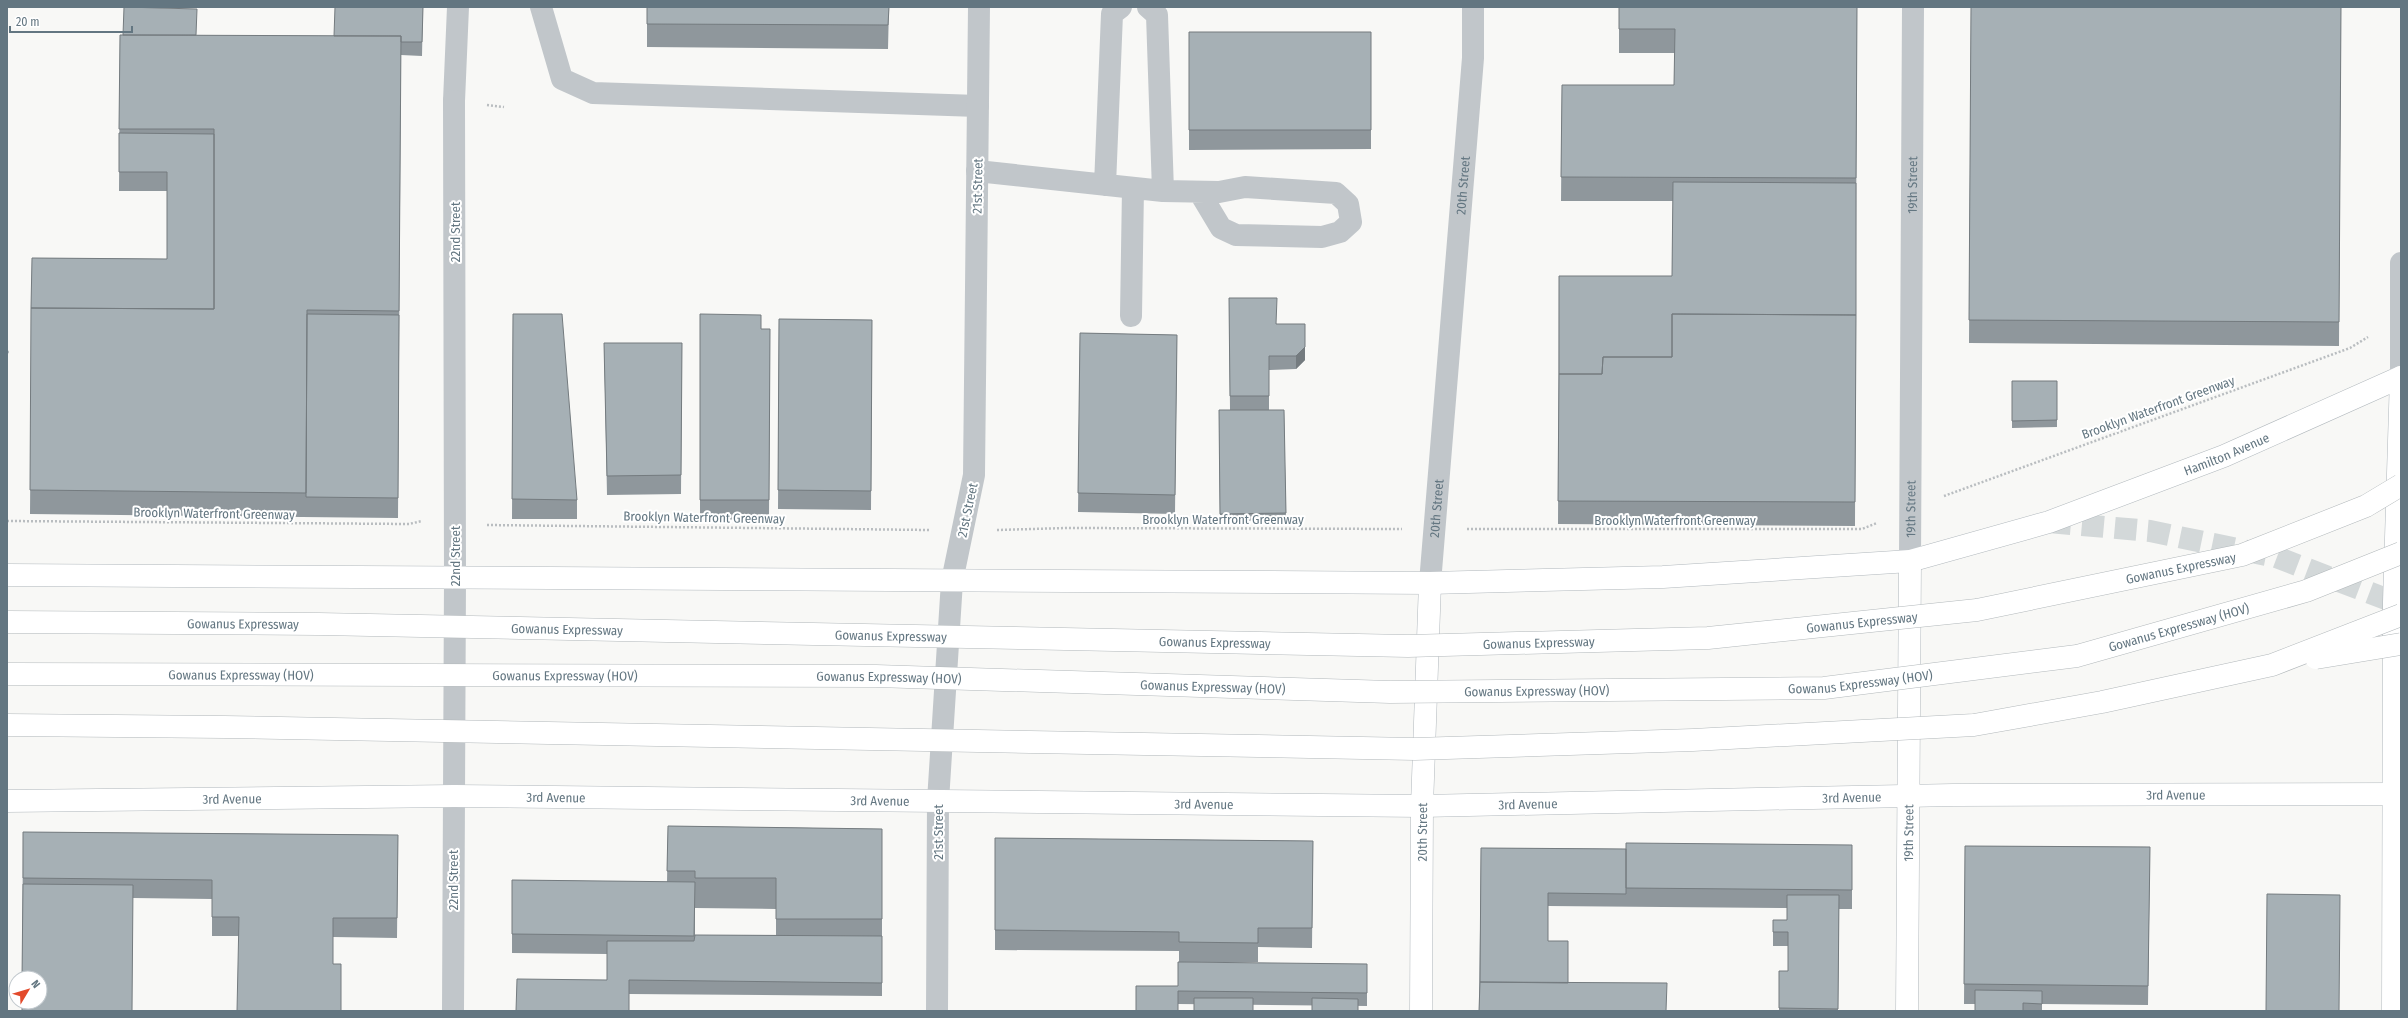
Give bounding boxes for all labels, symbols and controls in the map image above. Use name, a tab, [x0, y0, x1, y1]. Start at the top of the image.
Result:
scale bar	[10, 8, 132, 34]
text: 20 m	[16, 15, 40, 29]
street label: 20th Street	[1453, 155, 1473, 215]
street label: 19th Street	[1905, 155, 1920, 214]
street label: 21st Street	[970, 157, 985, 214]
street label: 22nd Street	[448, 201, 463, 262]
street label: Brooklyn Waterfront Greenway	[2080, 373, 2237, 442]
street label: Hamilton Avenue	[2182, 430, 2272, 478]
street label: 20th Street	[1427, 478, 1447, 538]
street label: 19th Street	[1903, 479, 1918, 538]
street label: 21st Street	[954, 481, 981, 539]
street label: Brooklyn Waterfront Greenway	[133, 505, 295, 522]
street label: Brooklyn Waterfront Greenway	[623, 509, 785, 526]
street label: Brooklyn Waterfront Greenway	[1142, 512, 1304, 527]
street label: Brooklyn Waterfront Greenway	[1594, 513, 1756, 528]
street label: 22nd Street	[448, 525, 463, 586]
street label: Gowanus Expressway	[2125, 549, 2237, 587]
street label: Gowanus Expressway (HOV)	[2107, 601, 2251, 655]
street label: Gowanus Expressway	[1805, 609, 1919, 636]
street label: Gowanus Expressway	[187, 616, 299, 632]
street label: Gowanus Expressway	[511, 621, 623, 638]
street label: Gowanus Expressway	[835, 627, 947, 645]
street label: Gowanus Expressway	[1159, 634, 1271, 651]
street label: Gowanus Expressway	[1483, 634, 1595, 652]
street label: Gowanus Expressway (HOV)	[168, 667, 314, 683]
street label: Gowanus Expressway (HOV)	[1788, 667, 1934, 696]
street label: Gowanus Expressway (HOV)	[492, 668, 638, 683]
street label: Gowanus Expressway (HOV)	[816, 669, 962, 687]
street label: Gowanus Expressway (HOV)	[1140, 677, 1286, 697]
street label: Gowanus Expressway (HOV)	[1464, 683, 1610, 699]
street label: 3rd Avenue	[2146, 787, 2205, 803]
street label: 3rd Avenue	[1822, 789, 1882, 806]
street label: 3rd Avenue	[526, 790, 586, 805]
street label: 3rd Avenue	[202, 791, 262, 807]
street label: 3rd Avenue	[850, 793, 910, 809]
street label: 3rd Avenue	[1174, 796, 1234, 812]
street label: 3rd Avenue	[1498, 796, 1558, 812]
street label: 20th Street	[1415, 802, 1430, 861]
street label: 19th Street	[1901, 803, 1916, 862]
street label: 21st Street	[931, 804, 946, 860]
street label: 22nd Street	[446, 849, 461, 910]
north arrow	[8, 970, 48, 1010]
text: N	[28, 978, 43, 991]

